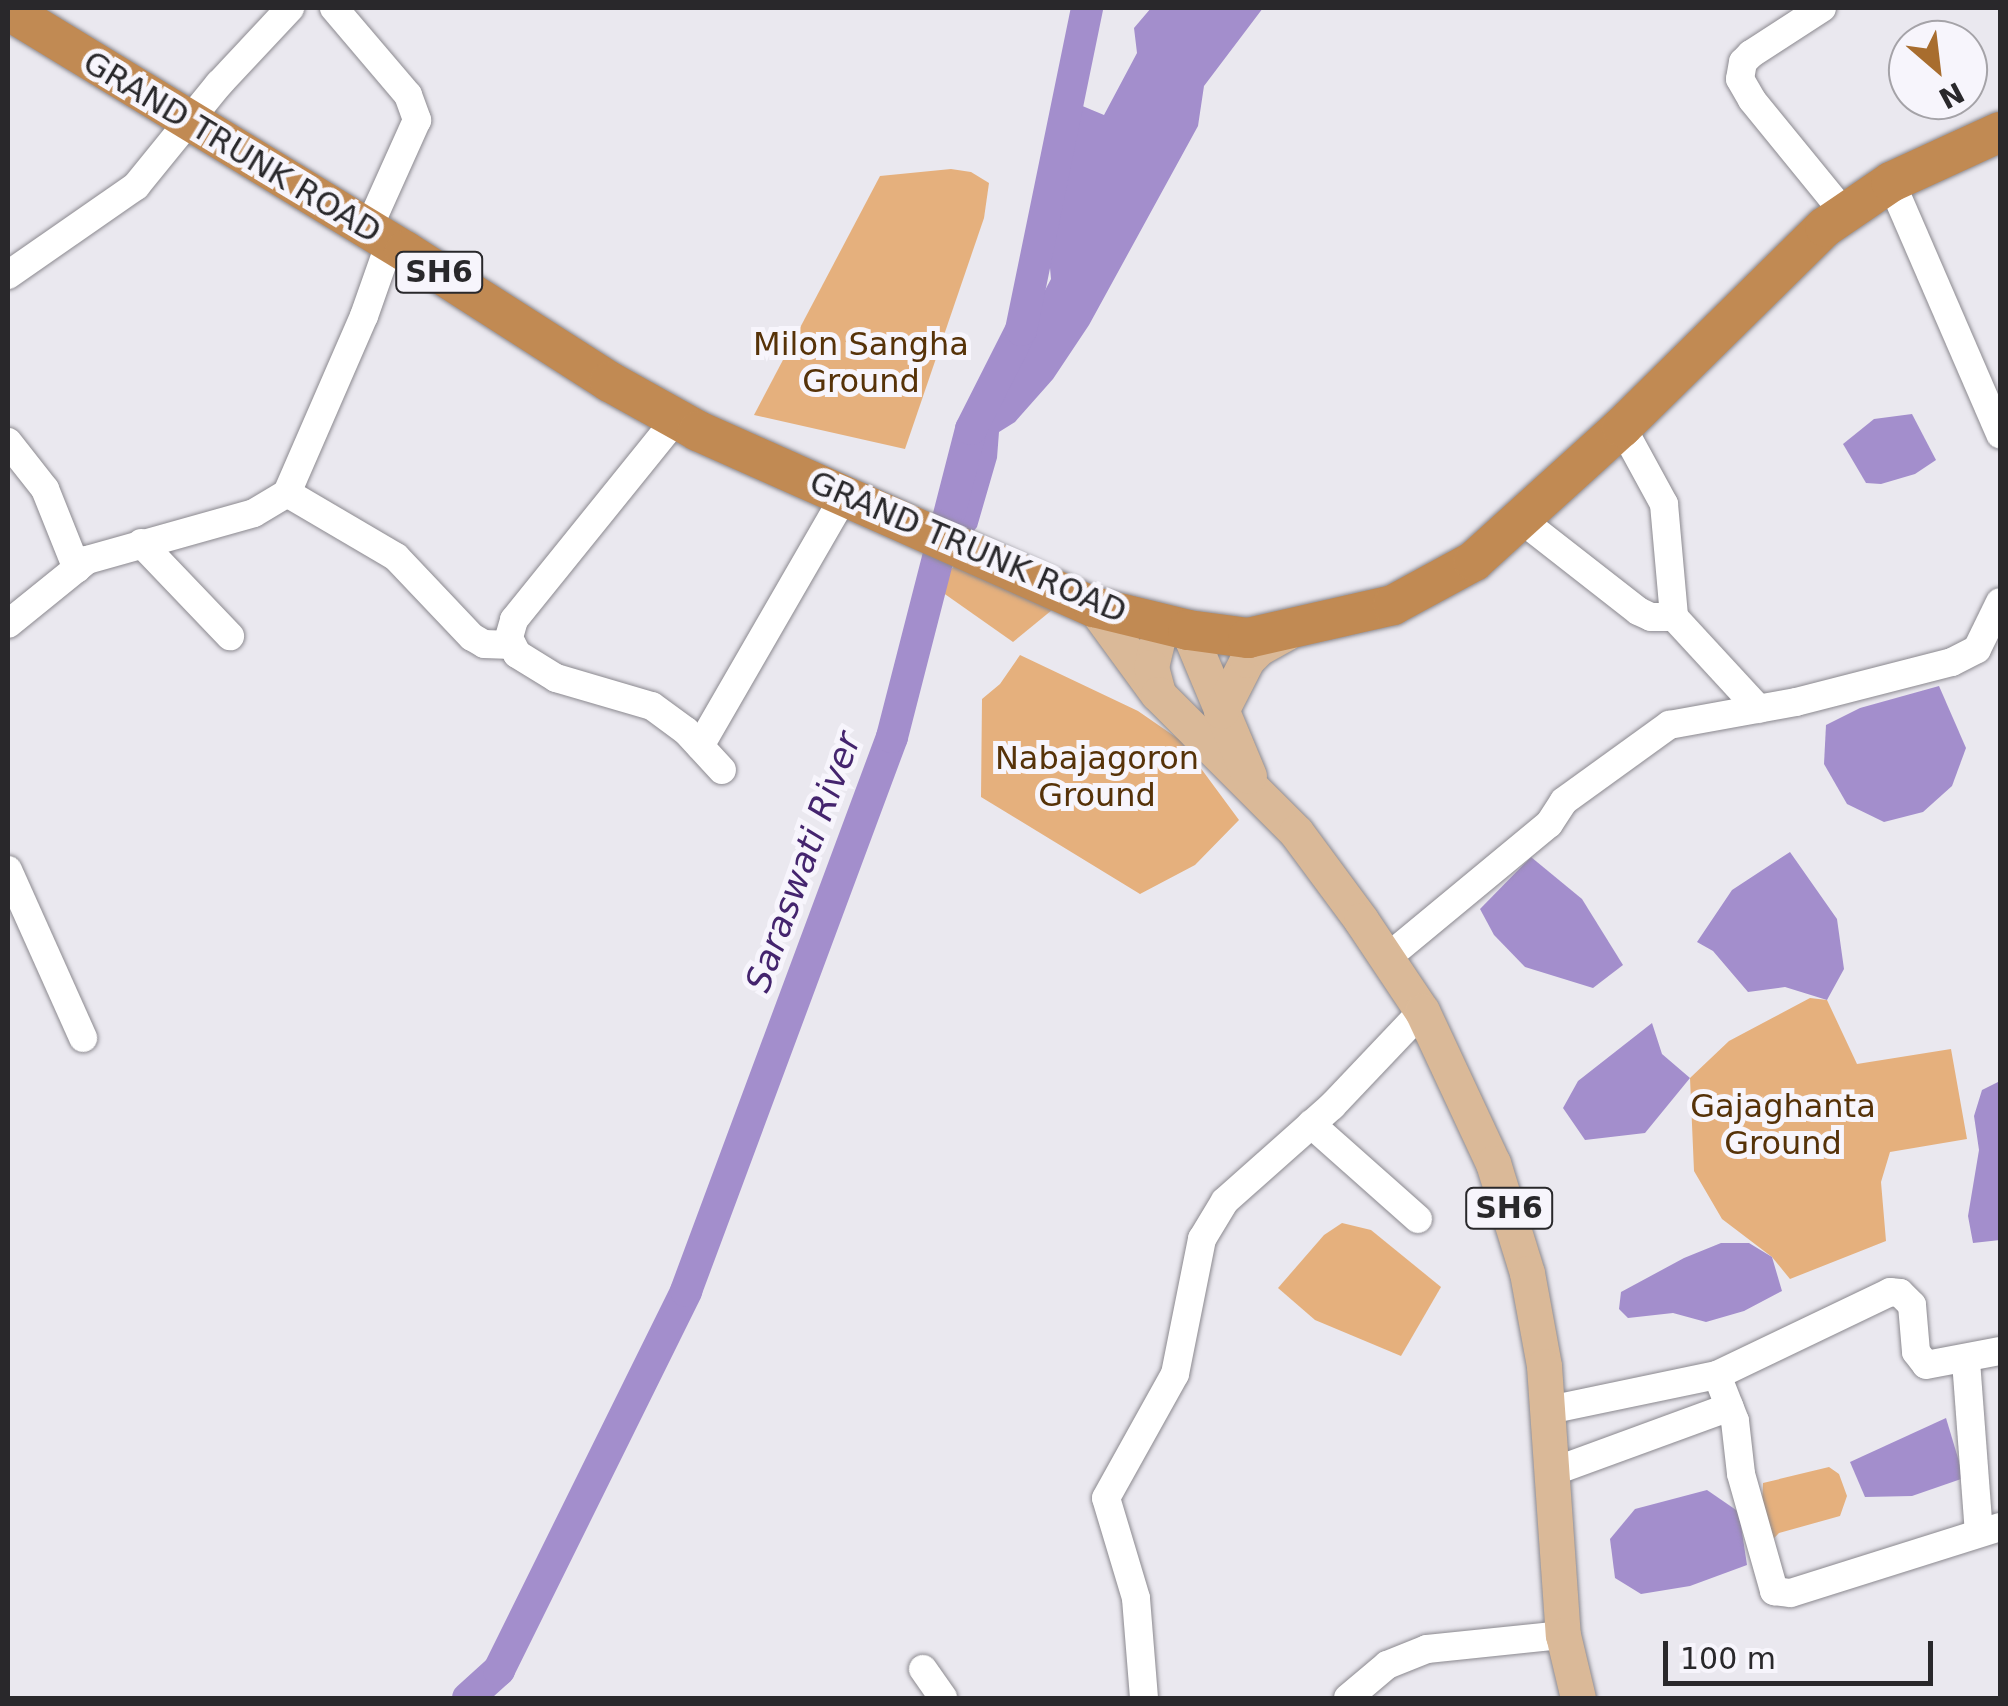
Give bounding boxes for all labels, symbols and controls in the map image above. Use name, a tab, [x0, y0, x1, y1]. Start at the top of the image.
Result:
north arrow	[1888, 20, 1988, 120]
street label: GRAND TRUNK ROAD	[76, 43, 388, 251]
text: N	[1933, 75, 1969, 115]
road number: SH6	[394, 247, 484, 297]
park label: Milon Sangha Ground	[753, 326, 969, 401]
street label: GRAND TRUNK ROAD	[804, 463, 1132, 631]
water label: Saraswati River	[737, 727, 869, 997]
park label: Nabajagoron Ground	[995, 740, 1199, 815]
park label: Gajaghanta Ground	[1690, 1088, 1876, 1163]
road number: SH6	[1464, 1183, 1554, 1233]
scale bar	[1668, 1621, 1938, 1683]
text: 100 m	[1680, 1641, 1776, 1676]

